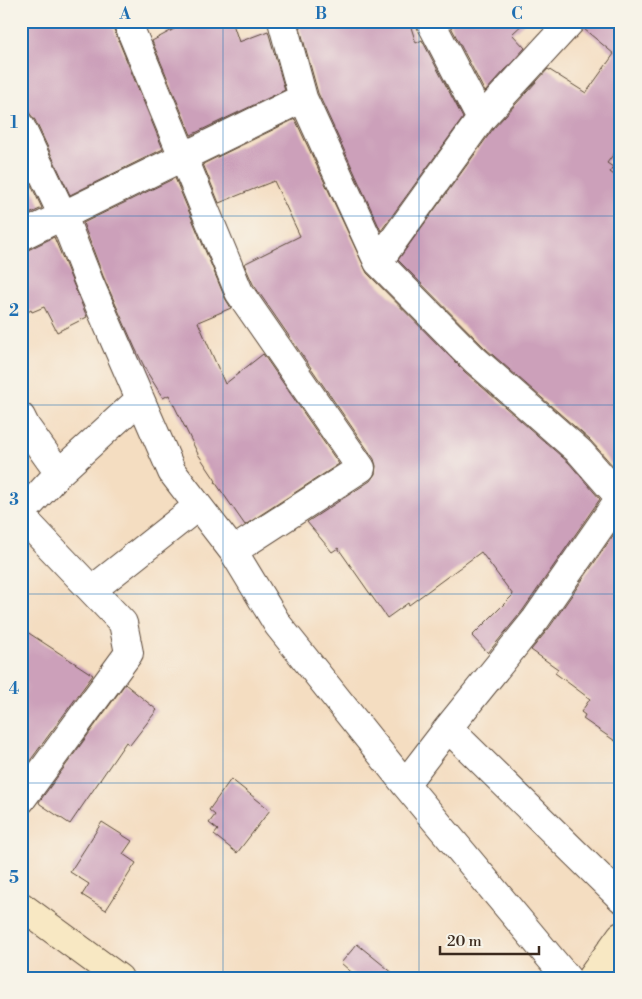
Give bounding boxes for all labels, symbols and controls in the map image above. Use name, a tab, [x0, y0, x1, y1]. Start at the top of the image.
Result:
text: A	[118, 4, 131, 24]
text: B	[315, 4, 327, 24]
text: C	[511, 4, 523, 24]
text: 1	[10, 113, 18, 133]
text: 2	[9, 301, 19, 321]
text: 3	[9, 490, 19, 510]
text: 4	[9, 679, 20, 699]
text: 5	[9, 868, 19, 888]
scale bar	[440, 924, 538, 956]
text: 20 m	[447, 932, 482, 951]

